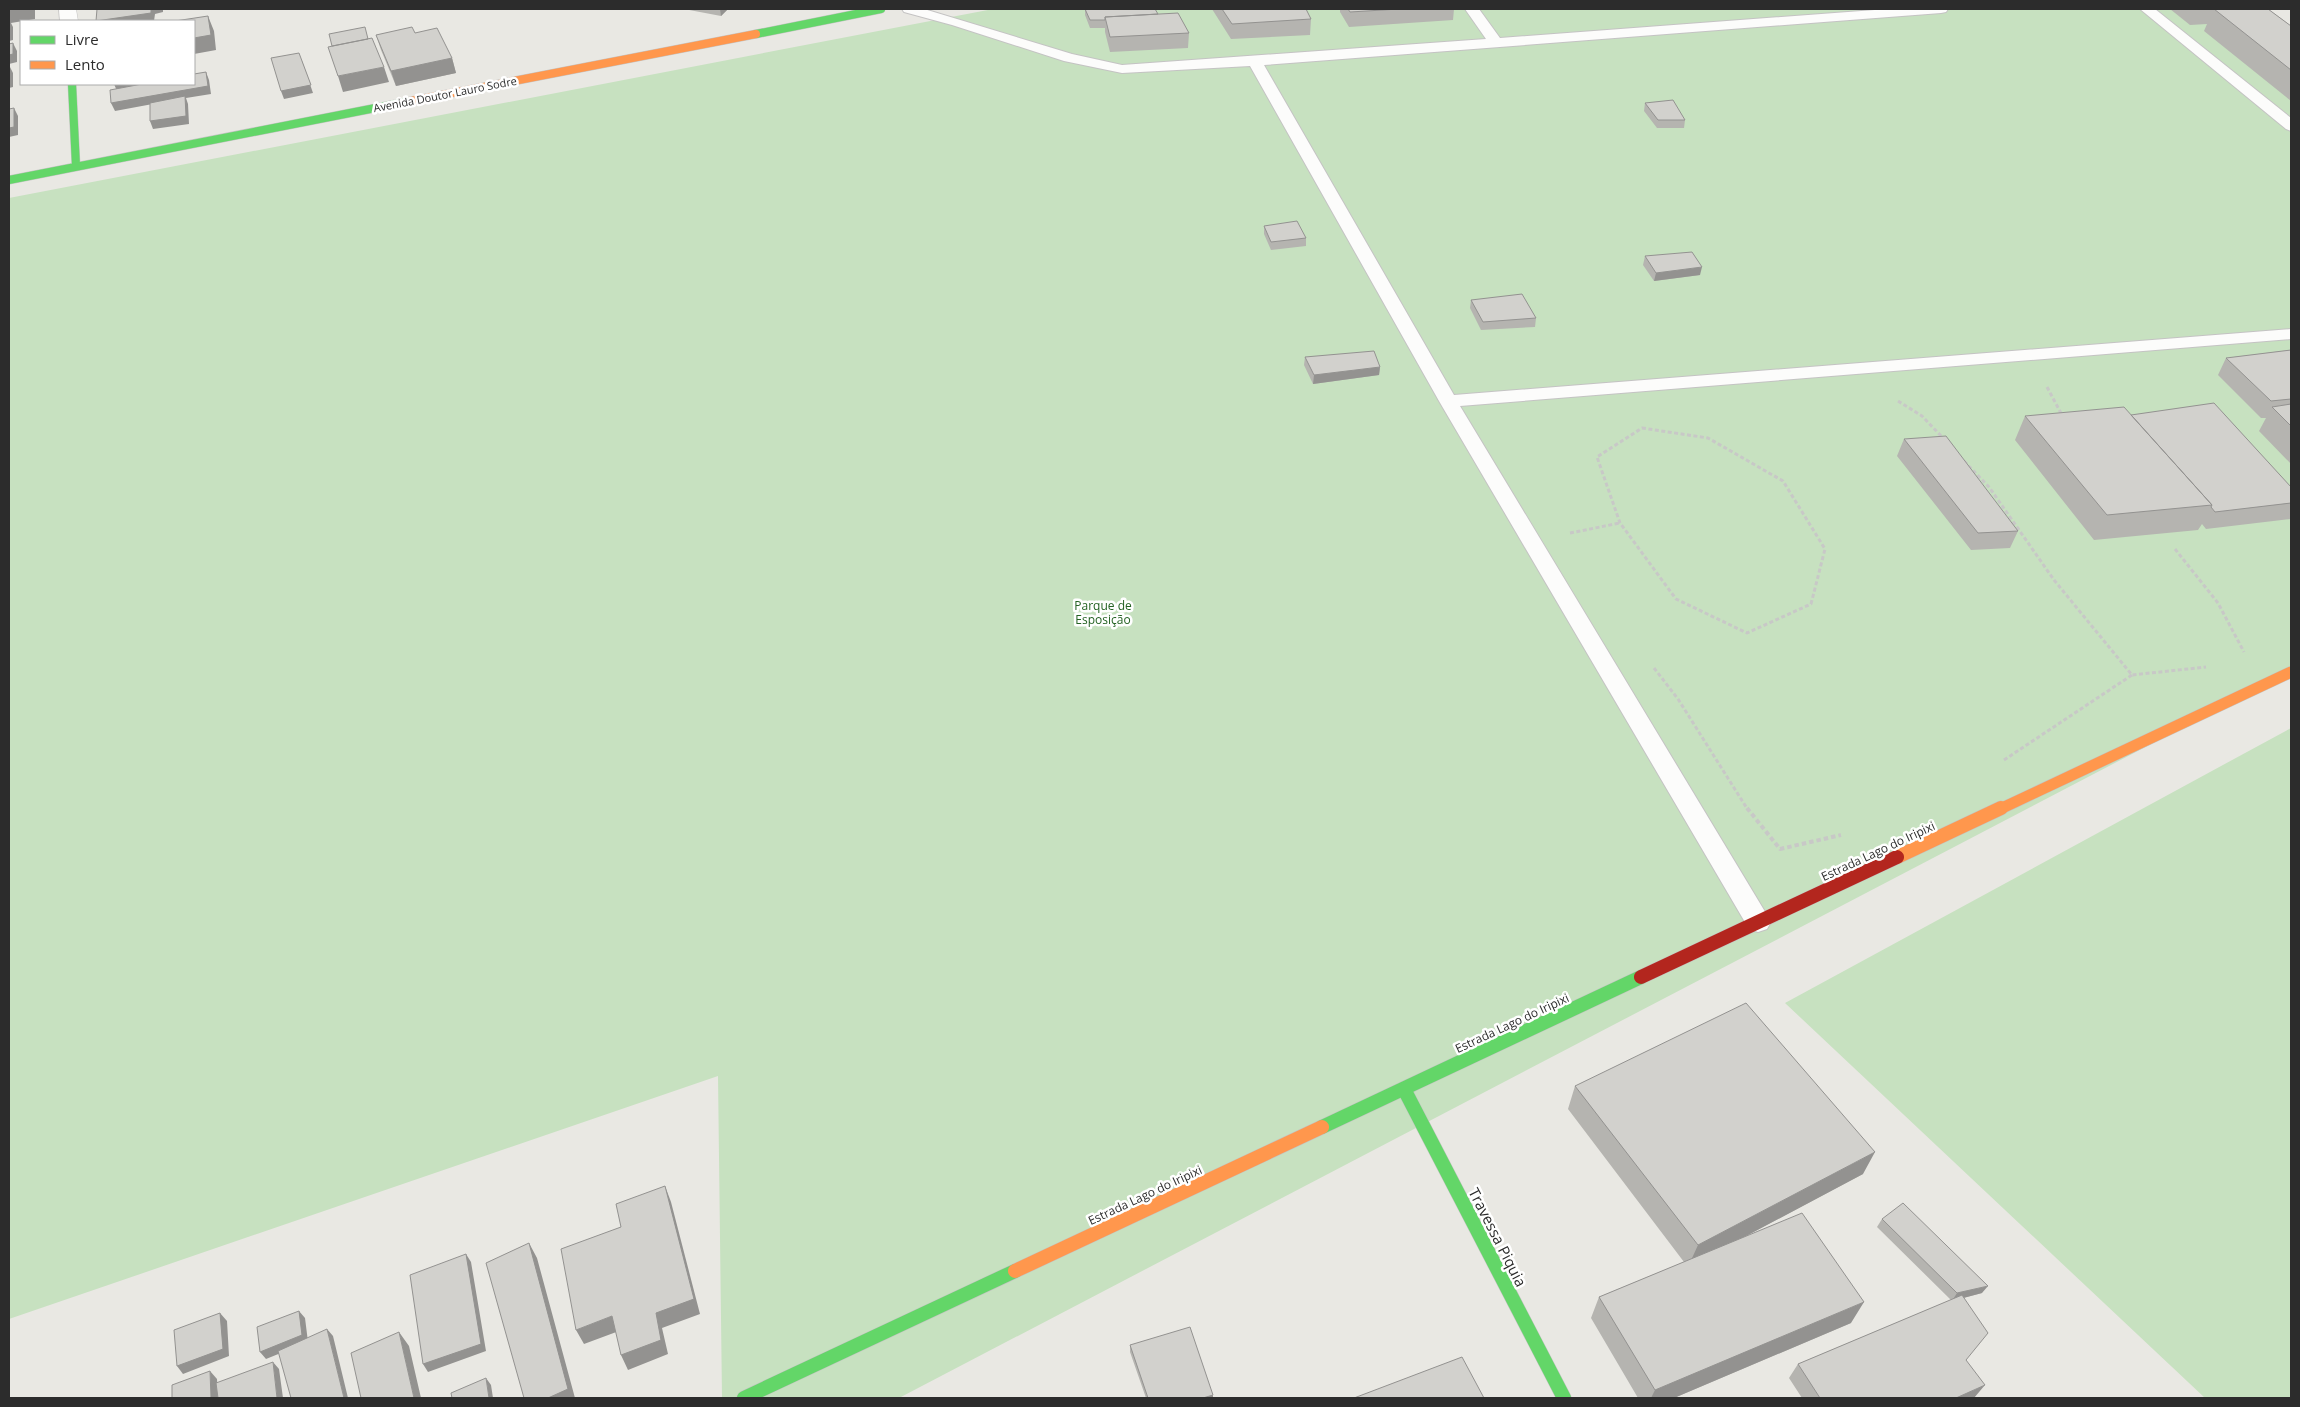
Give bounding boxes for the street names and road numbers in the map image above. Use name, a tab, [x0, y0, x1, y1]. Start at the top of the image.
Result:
street label: Avenida Doutor Lauro Sodre	[372, 73, 518, 115]
street label: Estrada Lago do Iripixi	[1818, 817, 1938, 885]
street label: Estrada Lago do Iripixi	[1452, 989, 1572, 1057]
street label: Estrada Lago do Iripixi	[1085, 1161, 1205, 1229]
street label: Travessa Piquia	[1464, 1184, 1532, 1290]

